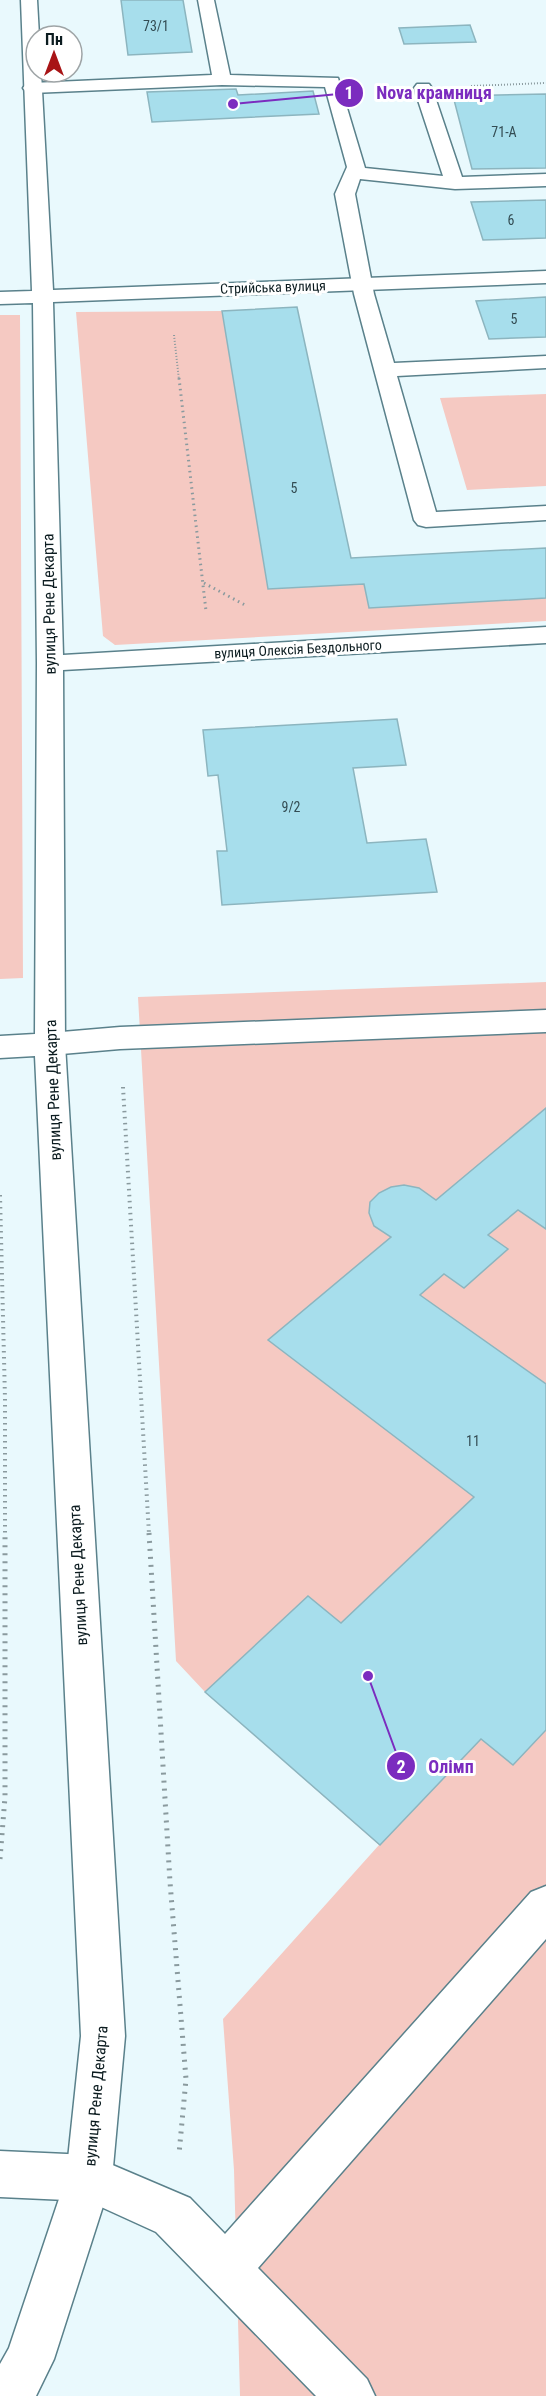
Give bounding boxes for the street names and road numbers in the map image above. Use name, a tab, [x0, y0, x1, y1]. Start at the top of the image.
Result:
street label: Стрийська вулиця	[220, 277, 326, 297]
street label: вулиця Рене Декарта	[38, 533, 60, 675]
street label: вулиця Олексія Бездольного	[214, 637, 382, 661]
street label: вулиця Рене Декарта	[41, 1019, 65, 1161]
street label: вулиця Рене Декарта	[65, 1504, 91, 1646]
street label: вулиця Рене Декарта	[80, 2025, 112, 2167]

